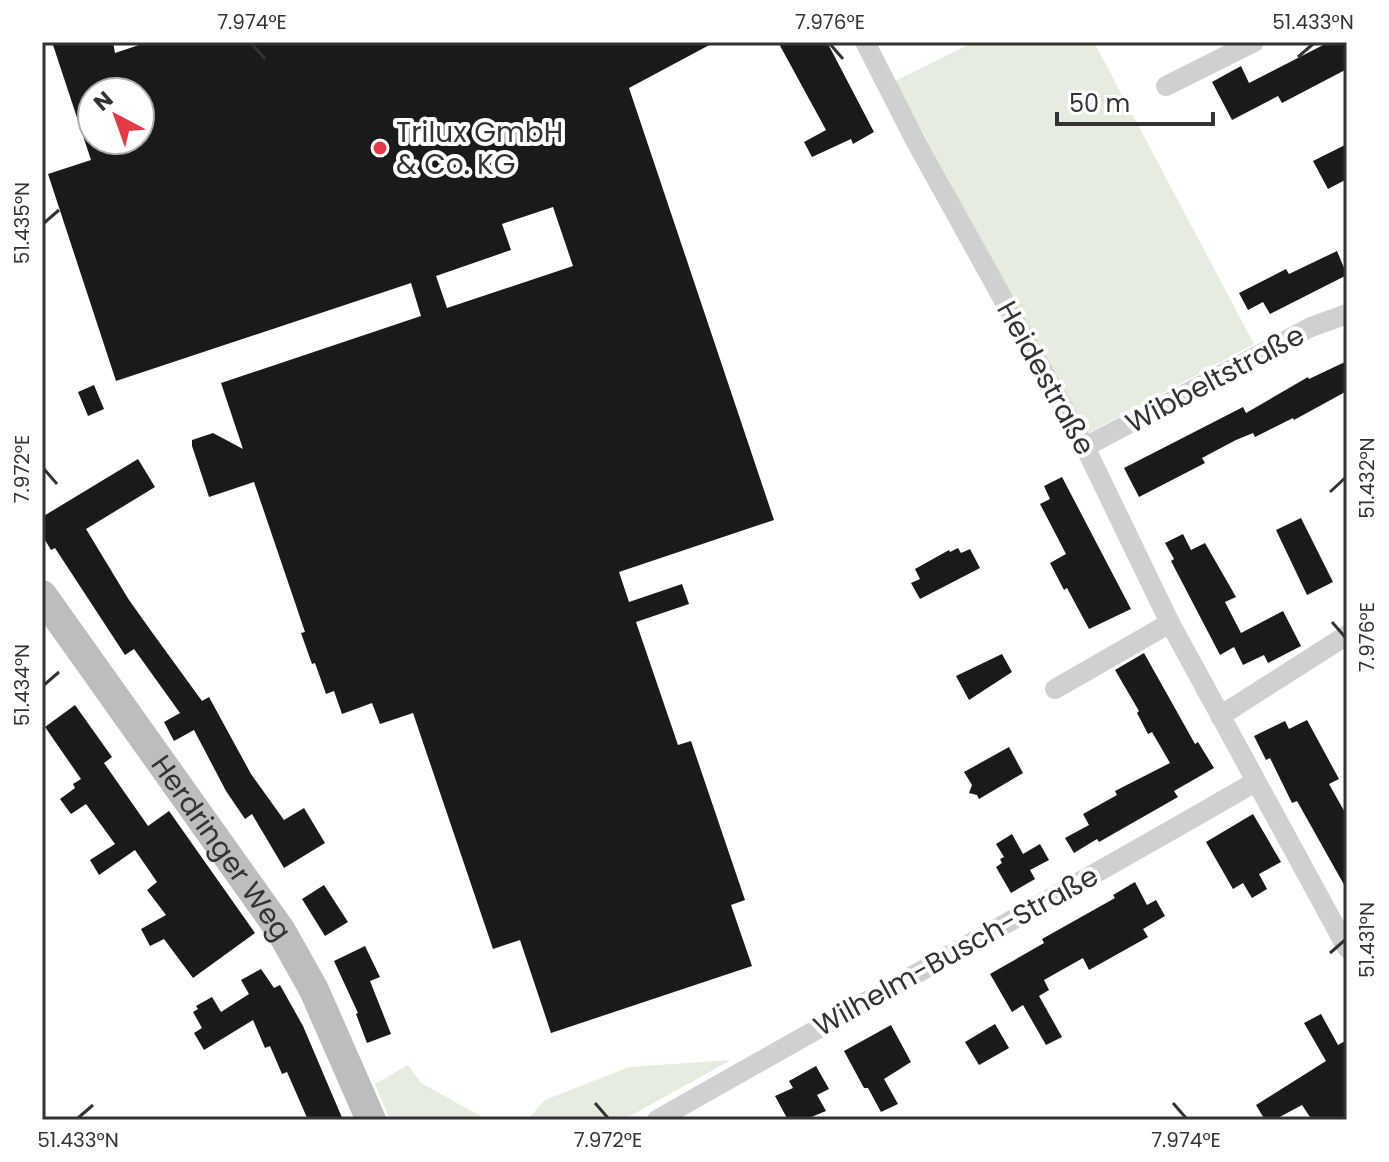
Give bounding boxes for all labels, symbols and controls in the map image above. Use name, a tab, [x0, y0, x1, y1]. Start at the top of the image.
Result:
text: 7.974°E	[217, 8, 287, 36]
text: 7.976°E	[795, 8, 865, 36]
text: 51.433°N	[1272, 8, 1354, 36]
north arrow	[76, 76, 156, 156]
scale bar	[1057, 76, 1213, 126]
text: N	[87, 84, 120, 118]
text: 50 m	[1069, 87, 1130, 120]
place label: Trilux GmbH & Co. KG	[396, 113, 563, 184]
marker: Trilux GmbH & Co. KG	[371, 139, 389, 157]
text: 51.435°N	[8, 182, 36, 264]
street label: Heidestraße	[988, 294, 1104, 462]
street label: Wibbeltstraße	[1119, 316, 1311, 442]
text: 7.972°E	[8, 435, 36, 503]
text: 51.432°N	[1353, 437, 1381, 519]
text: 7.976°E	[1353, 602, 1381, 672]
text: 51.434°N	[8, 644, 36, 726]
street label: Herdringer Weg	[142, 747, 301, 948]
street label: Wilhelm-Busch-Straße	[807, 856, 1105, 1046]
text: 51.431°N	[1353, 902, 1381, 978]
text: 51.433°N	[37, 1126, 119, 1154]
text: 7.972°E	[574, 1126, 642, 1154]
text: 7.974°E	[1151, 1126, 1221, 1154]

